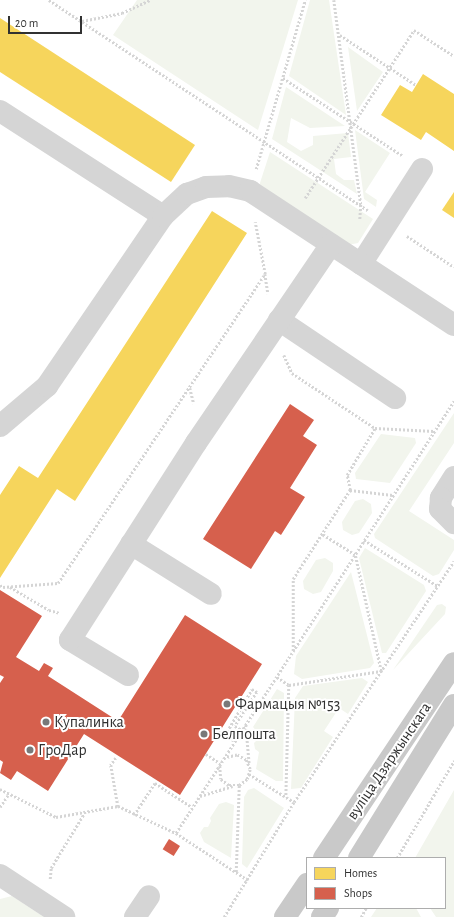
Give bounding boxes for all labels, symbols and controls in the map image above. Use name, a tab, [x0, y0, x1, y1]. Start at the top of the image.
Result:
scale bar	[10, 8, 84, 34]
text: 20 m	[15, 17, 38, 29]
place label: Фармацыя №153	[235, 694, 340, 714]
marker: Фармацыя №153	[222, 699, 232, 709]
street label: вуліца Дзяржынскага	[343, 699, 435, 823]
place label: Купалинка	[54, 712, 124, 732]
marker: Купалинка	[41, 717, 51, 727]
place label: Белпошта	[212, 724, 276, 744]
marker: Белпошта	[199, 729, 209, 739]
place label: ГроДар	[38, 740, 87, 760]
marker: ГроДар	[25, 745, 35, 755]
legend	[306, 857, 446, 909]
text: Homes	[344, 867, 377, 879]
text: Shops	[344, 887, 372, 899]

